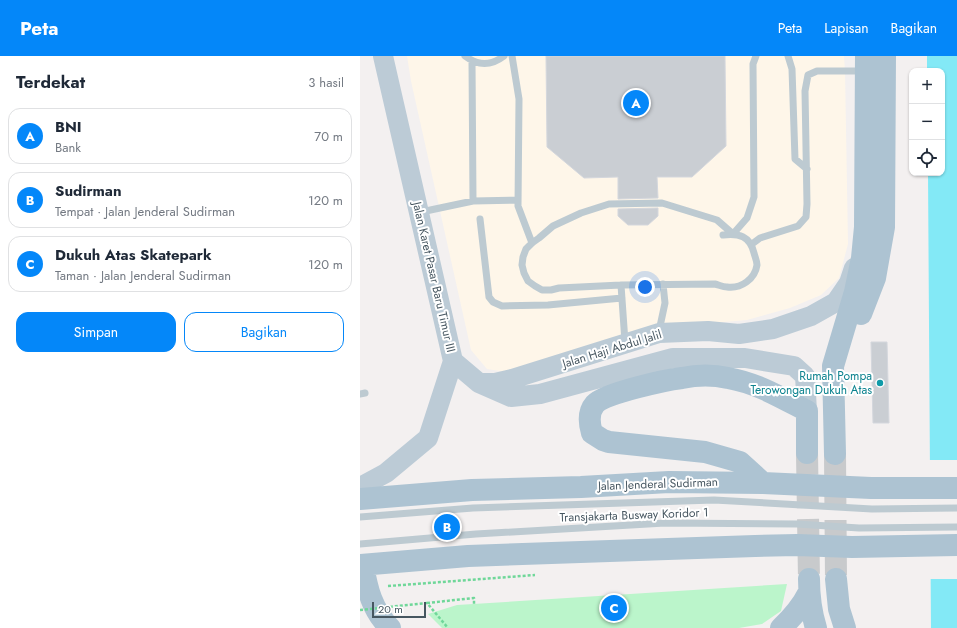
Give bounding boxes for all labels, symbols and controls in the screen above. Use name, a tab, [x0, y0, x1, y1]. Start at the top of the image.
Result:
text: Peta	[20, 15, 58, 42]
text: Peta	[778, 18, 802, 38]
text: Lapisan	[824, 18, 869, 38]
text: Bagikan	[891, 18, 937, 38]
map controls	[909, 68, 945, 176]
button: +	[909, 68, 945, 104]
text: Terdekat	[16, 70, 85, 94]
text: 3 hasil	[308, 73, 344, 92]
pin: A	[623, 88, 649, 118]
button: −	[909, 104, 945, 140]
text: BNI	[55, 116, 82, 138]
text: A	[25, 127, 35, 146]
text: 70 m	[314, 127, 343, 146]
text: Bank	[55, 138, 81, 157]
button: locate	[909, 140, 945, 176]
text: Sudirman	[55, 180, 122, 202]
text: B	[26, 191, 34, 210]
text: 120 m	[308, 191, 343, 210]
street label: Jalan Karet Pasar Baru Timur III	[407, 198, 460, 354]
text: Tempat · Jalan Jenderal Sudirman	[55, 202, 235, 221]
text: Dukuh Atas Skatepark	[55, 244, 212, 266]
text: C	[25, 255, 35, 274]
text: 120 m	[308, 255, 343, 274]
text: Taman · Jalan Jenderal Sudirman	[55, 266, 231, 285]
your location	[635, 277, 655, 297]
button: Simpan	[16, 312, 176, 352]
button: Bagikan	[184, 312, 344, 352]
street label: Jalan Haji Abdul Jalil	[558, 325, 664, 373]
place label: Rumah Pompa Terowongan Dukuh Atas	[751, 367, 872, 399]
marker: Rumah Pompa Terowongan Dukuh Atas	[875, 378, 885, 388]
street label: Jalan Jenderal Sudirman	[596, 473, 718, 495]
street label: Transjakarta Busway Koridor 1	[559, 503, 709, 527]
pin: B	[434, 512, 460, 542]
pin: C	[601, 593, 627, 623]
scale bar	[372, 600, 426, 619]
text: 20 m	[378, 601, 403, 617]

